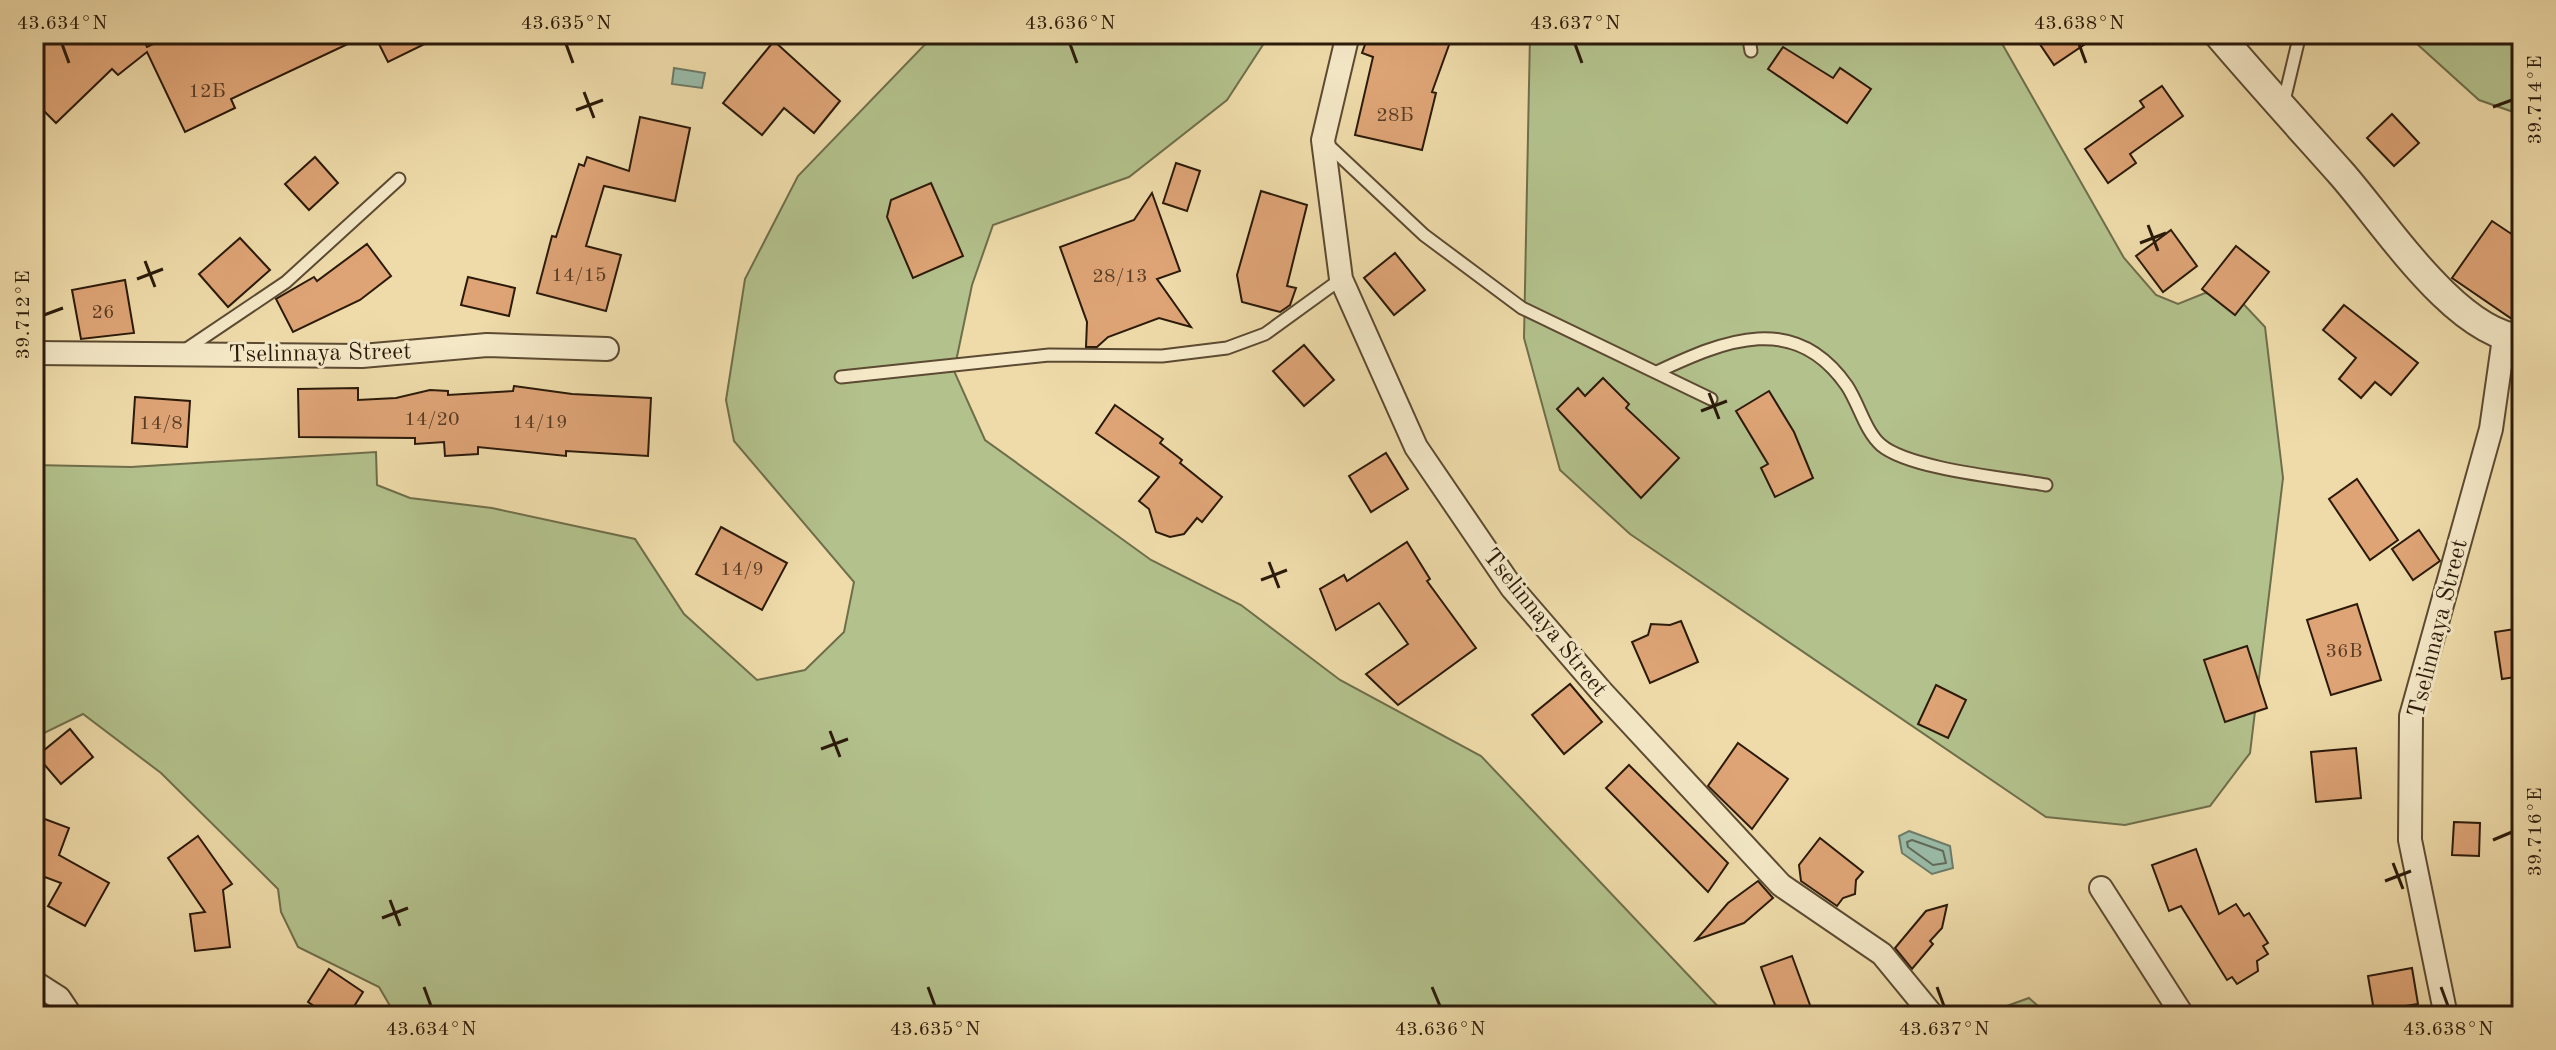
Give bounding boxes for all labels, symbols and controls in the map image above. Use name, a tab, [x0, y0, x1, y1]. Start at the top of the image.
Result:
text: 43.634°N	[17, 14, 107, 34]
text: 43.635°N	[521, 14, 611, 34]
text: 43.636°N	[1025, 14, 1115, 34]
text: 43.637°N	[1530, 14, 1620, 34]
text: 43.638°N	[2034, 14, 2124, 34]
text: 39.714°E	[2526, 56, 2546, 145]
house number: 12Б	[188, 82, 226, 102]
house number: 28Б	[1376, 106, 1414, 126]
house number: 14/15	[551, 266, 607, 286]
house number: 28/13	[1092, 267, 1148, 287]
text: 39.712°E	[14, 271, 34, 360]
house number: 26	[91, 303, 115, 323]
street label: Tselinnaya Street	[228, 340, 412, 368]
house number: 14/20	[404, 410, 460, 430]
house number: 14/19	[512, 413, 568, 433]
house number: 14/8	[139, 414, 183, 434]
street label: Tselinnaya Street	[2405, 537, 2473, 720]
street label: Tselinnaya Street	[1478, 545, 1611, 702]
house number: 14/9	[720, 560, 764, 580]
house number: 36В	[2326, 642, 2363, 662]
text: 39.716°E	[2526, 788, 2546, 877]
text: 43.634°N	[386, 1020, 476, 1040]
text: 43.635°N	[890, 1020, 980, 1040]
text: 43.636°N	[1395, 1020, 1485, 1040]
text: 43.637°N	[1899, 1020, 1989, 1040]
text: 43.638°N	[2403, 1020, 2493, 1040]

